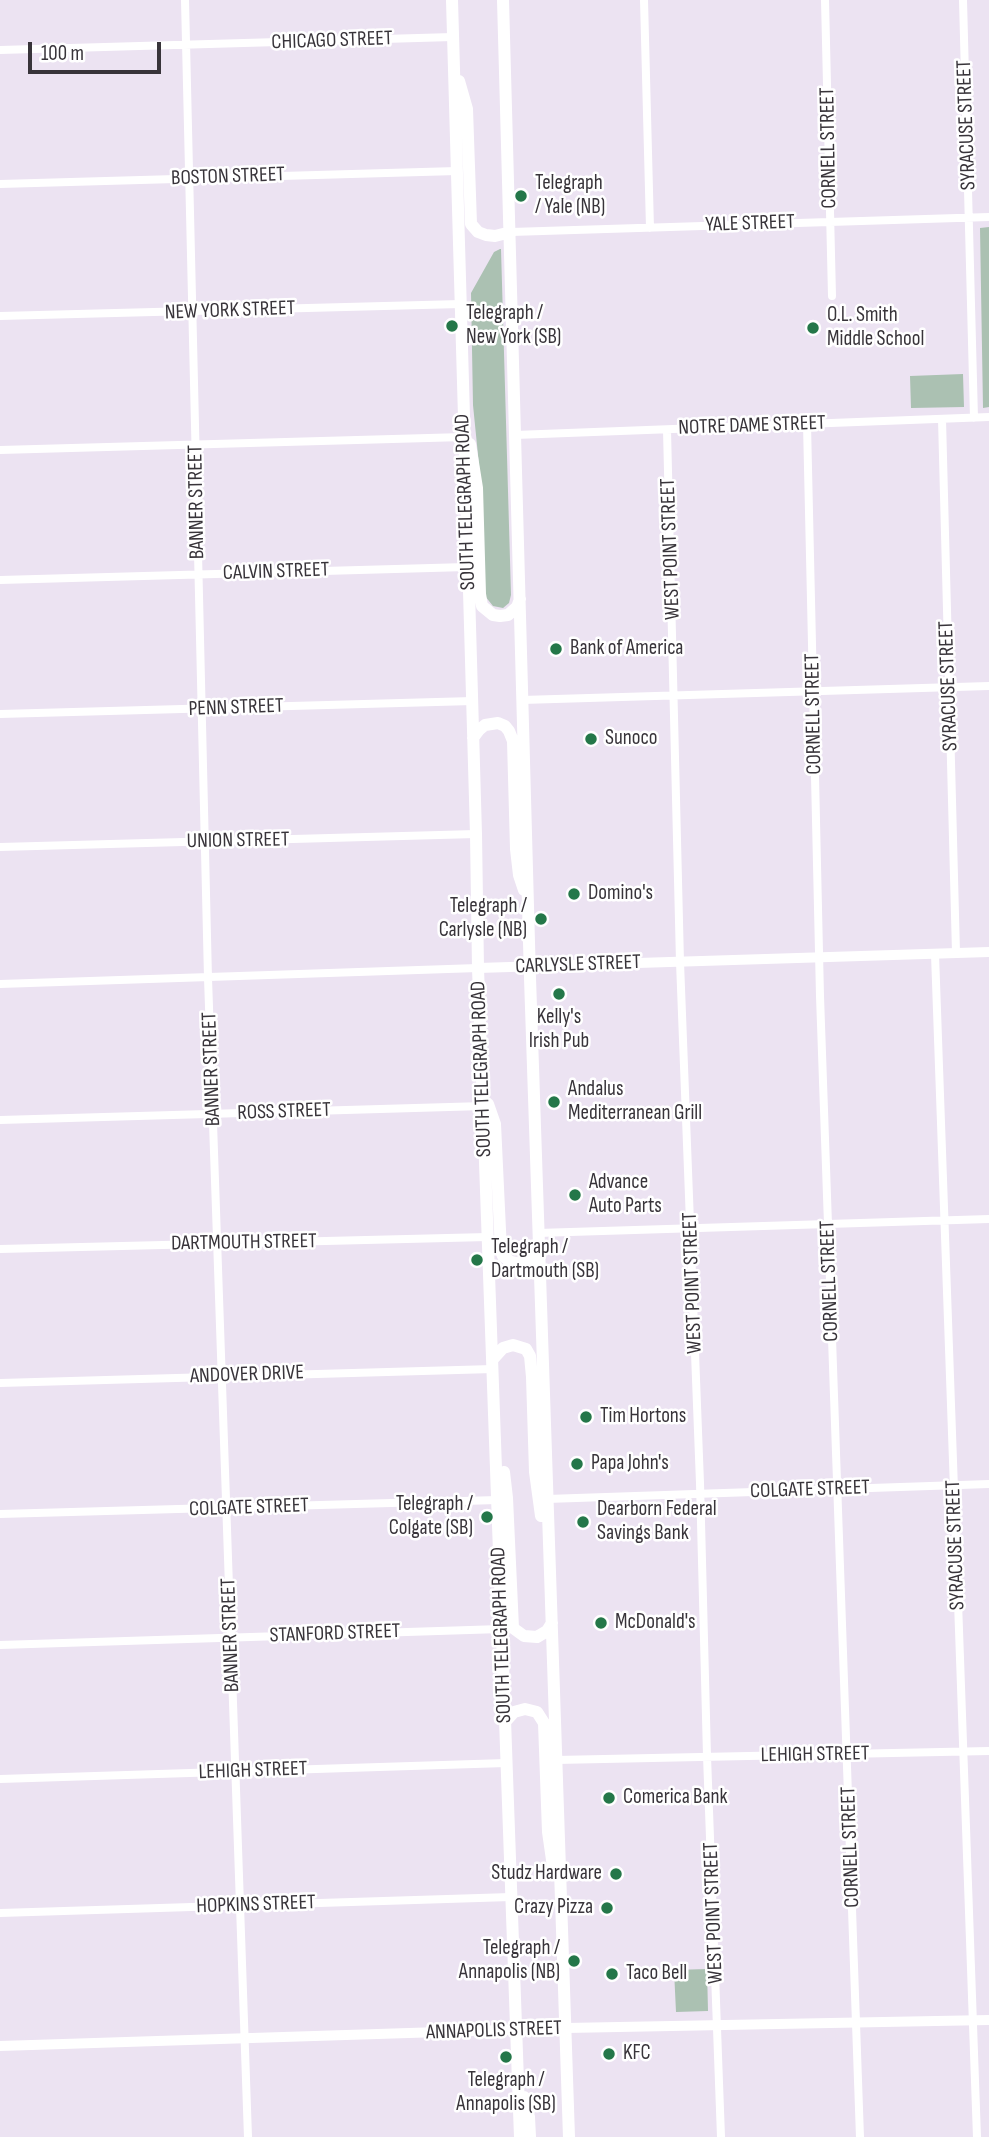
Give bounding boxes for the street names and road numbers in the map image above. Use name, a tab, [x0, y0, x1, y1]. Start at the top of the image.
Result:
street label: CHICAGO STREET	[271, 26, 393, 56]
street label: SYRACUSE STREET	[952, 59, 982, 191]
street label: CORNELL STREET	[815, 87, 843, 209]
street label: BOSTON STREET	[171, 162, 285, 192]
street label: YALE STREET	[705, 210, 795, 238]
street label: NEW YORK STREET	[164, 296, 296, 326]
street label: NOTRE DAME STREET	[678, 411, 826, 441]
street label: SOUTH TELEGRAPH ROAD	[450, 413, 482, 591]
street label: BANNER STREET	[183, 445, 211, 559]
street label: WEST POINT STREET	[656, 478, 686, 620]
street label: CALVIN STREET	[222, 558, 330, 586]
street label: SYRACUSE STREET	[934, 620, 964, 752]
street label: CORNELL STREET	[800, 653, 828, 775]
street label: PENN STREET	[188, 694, 284, 722]
street label: UNION STREET	[186, 828, 290, 854]
street label: CARLYSLE STREET	[515, 950, 641, 980]
street label: SOUTH TELEGRAPH ROAD	[466, 980, 498, 1158]
street label: BANNER STREET	[197, 1011, 227, 1127]
street label: ROSS STREET	[237, 1098, 331, 1126]
street label: WEST POINT STREET	[678, 1212, 708, 1354]
street label: CORNELL STREET	[815, 1220, 845, 1342]
street label: DARTMOUTH STREET	[171, 1229, 317, 1257]
street label: ANDOVER DRIVE	[190, 1360, 304, 1390]
street label: COLGATE STREET	[750, 1475, 870, 1505]
street label: SYRACUSE STREET	[941, 1479, 971, 1611]
street label: COLGATE STREET	[189, 1493, 309, 1523]
street label: SOUTH TELEGRAPH ROAD	[486, 1546, 518, 1724]
street label: BANNER STREET	[216, 1577, 246, 1693]
street label: STANFORD STREET	[269, 1619, 401, 1649]
street label: LEHIGH STREET	[760, 1741, 870, 1769]
street label: LEHIGH STREET	[198, 1757, 308, 1785]
street label: CORNELL STREET	[836, 1786, 866, 1908]
street label: WEST POINT STREET	[699, 1842, 729, 1984]
street label: HOPKINS STREET	[196, 1890, 316, 1920]
street label: ANNAPOLIS STREET	[426, 2016, 562, 2046]

